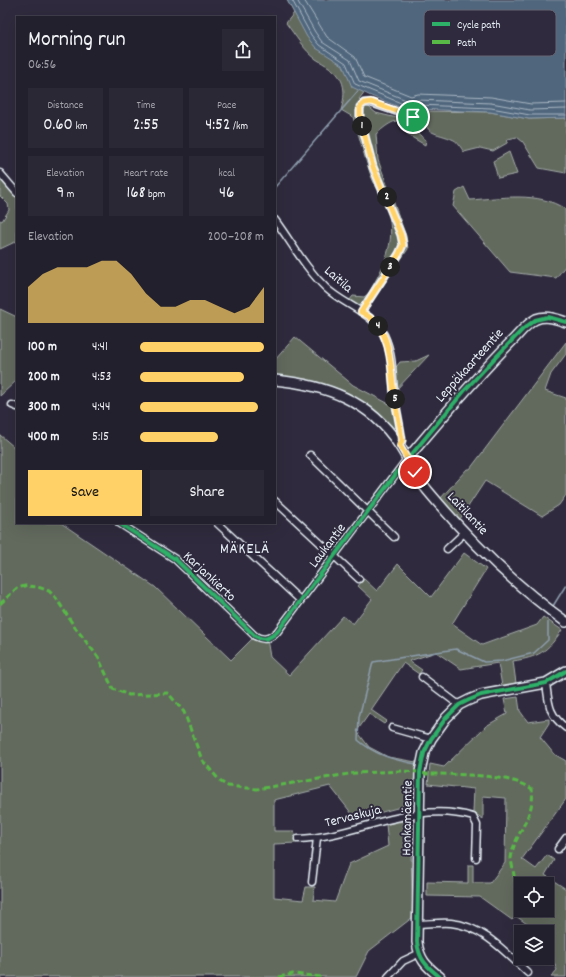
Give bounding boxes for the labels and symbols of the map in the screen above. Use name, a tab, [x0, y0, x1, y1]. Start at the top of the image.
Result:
legend	[424, 10, 556, 56]
text: Cycle path	[457, 18, 501, 34]
text: Path	[457, 36, 476, 52]
pin	[396, 100, 430, 134]
pin: 1	[352, 116, 372, 136]
pin: 2	[377, 187, 397, 207]
pin: 3	[380, 257, 400, 277]
street label: Laitila	[319, 262, 357, 298]
pin: 4	[368, 316, 388, 336]
street label: Leppäkaarteentie	[431, 324, 509, 408]
pin: 5	[385, 389, 405, 409]
pin	[398, 455, 432, 489]
street label: Laitilantie	[442, 488, 492, 540]
street label: Laukantie	[305, 520, 351, 572]
district label: MÄKELÄ	[220, 539, 270, 561]
street label: Karjankierto	[178, 547, 240, 607]
street label: Honkamäentie	[397, 780, 419, 856]
street label: Tervaskuja	[323, 800, 384, 834]

